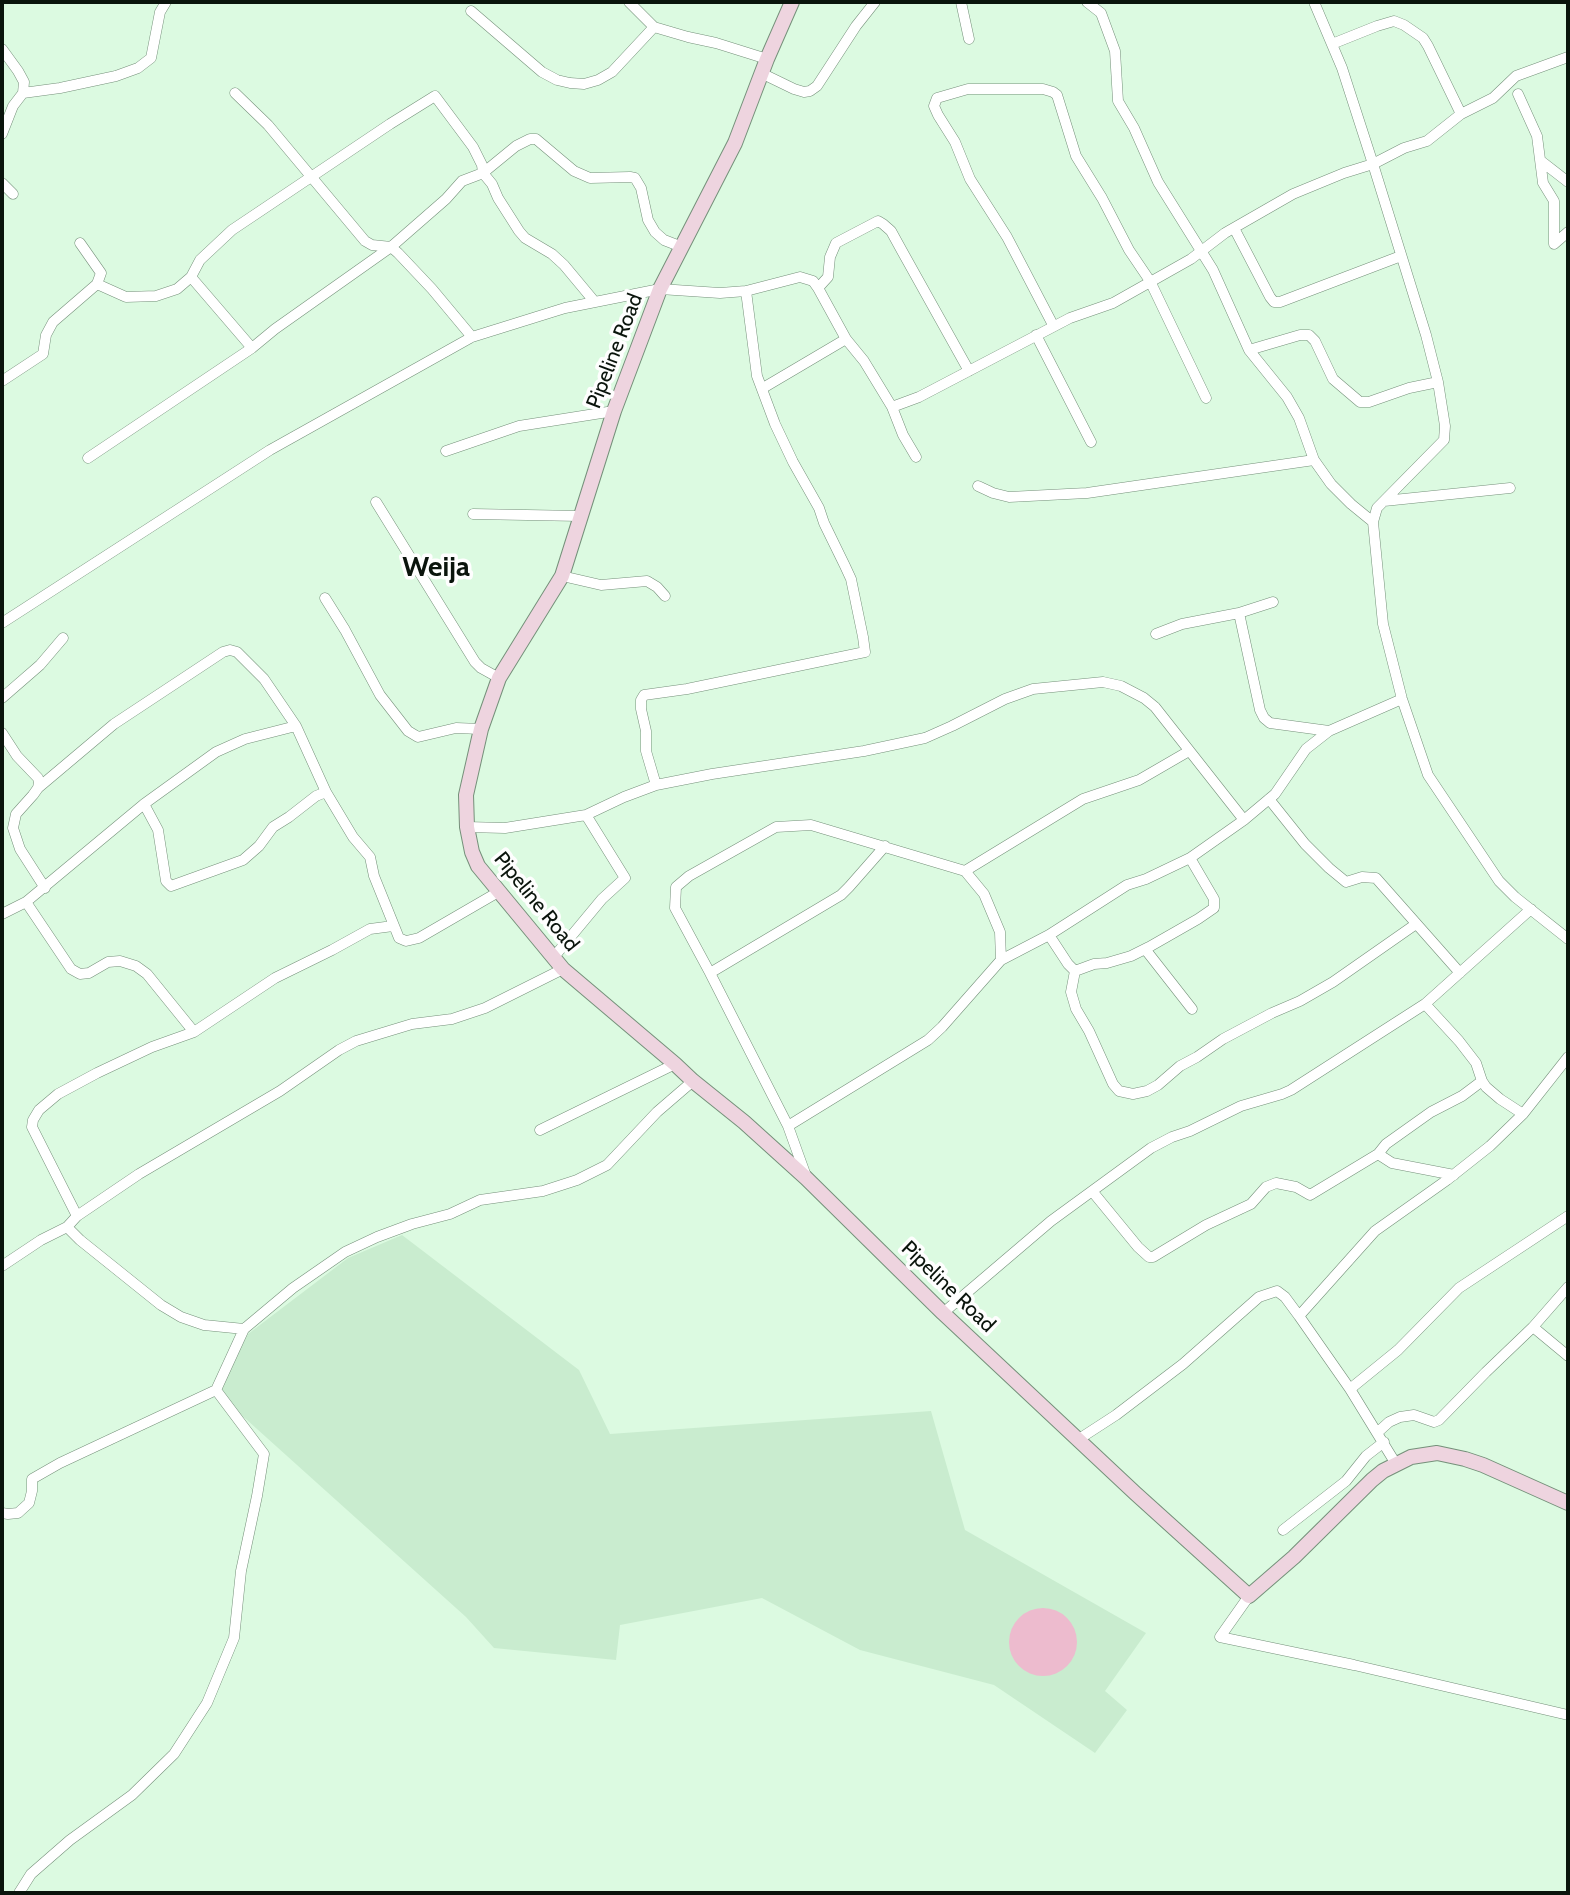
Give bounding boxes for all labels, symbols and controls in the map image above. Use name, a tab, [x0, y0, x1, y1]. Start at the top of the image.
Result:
street label: Pipeline Road	[582, 290, 648, 412]
district label: Weija	[402, 551, 470, 585]
street label: Pipeline Road	[488, 847, 584, 957]
street label: Pipeline Road	[896, 1236, 1000, 1338]

